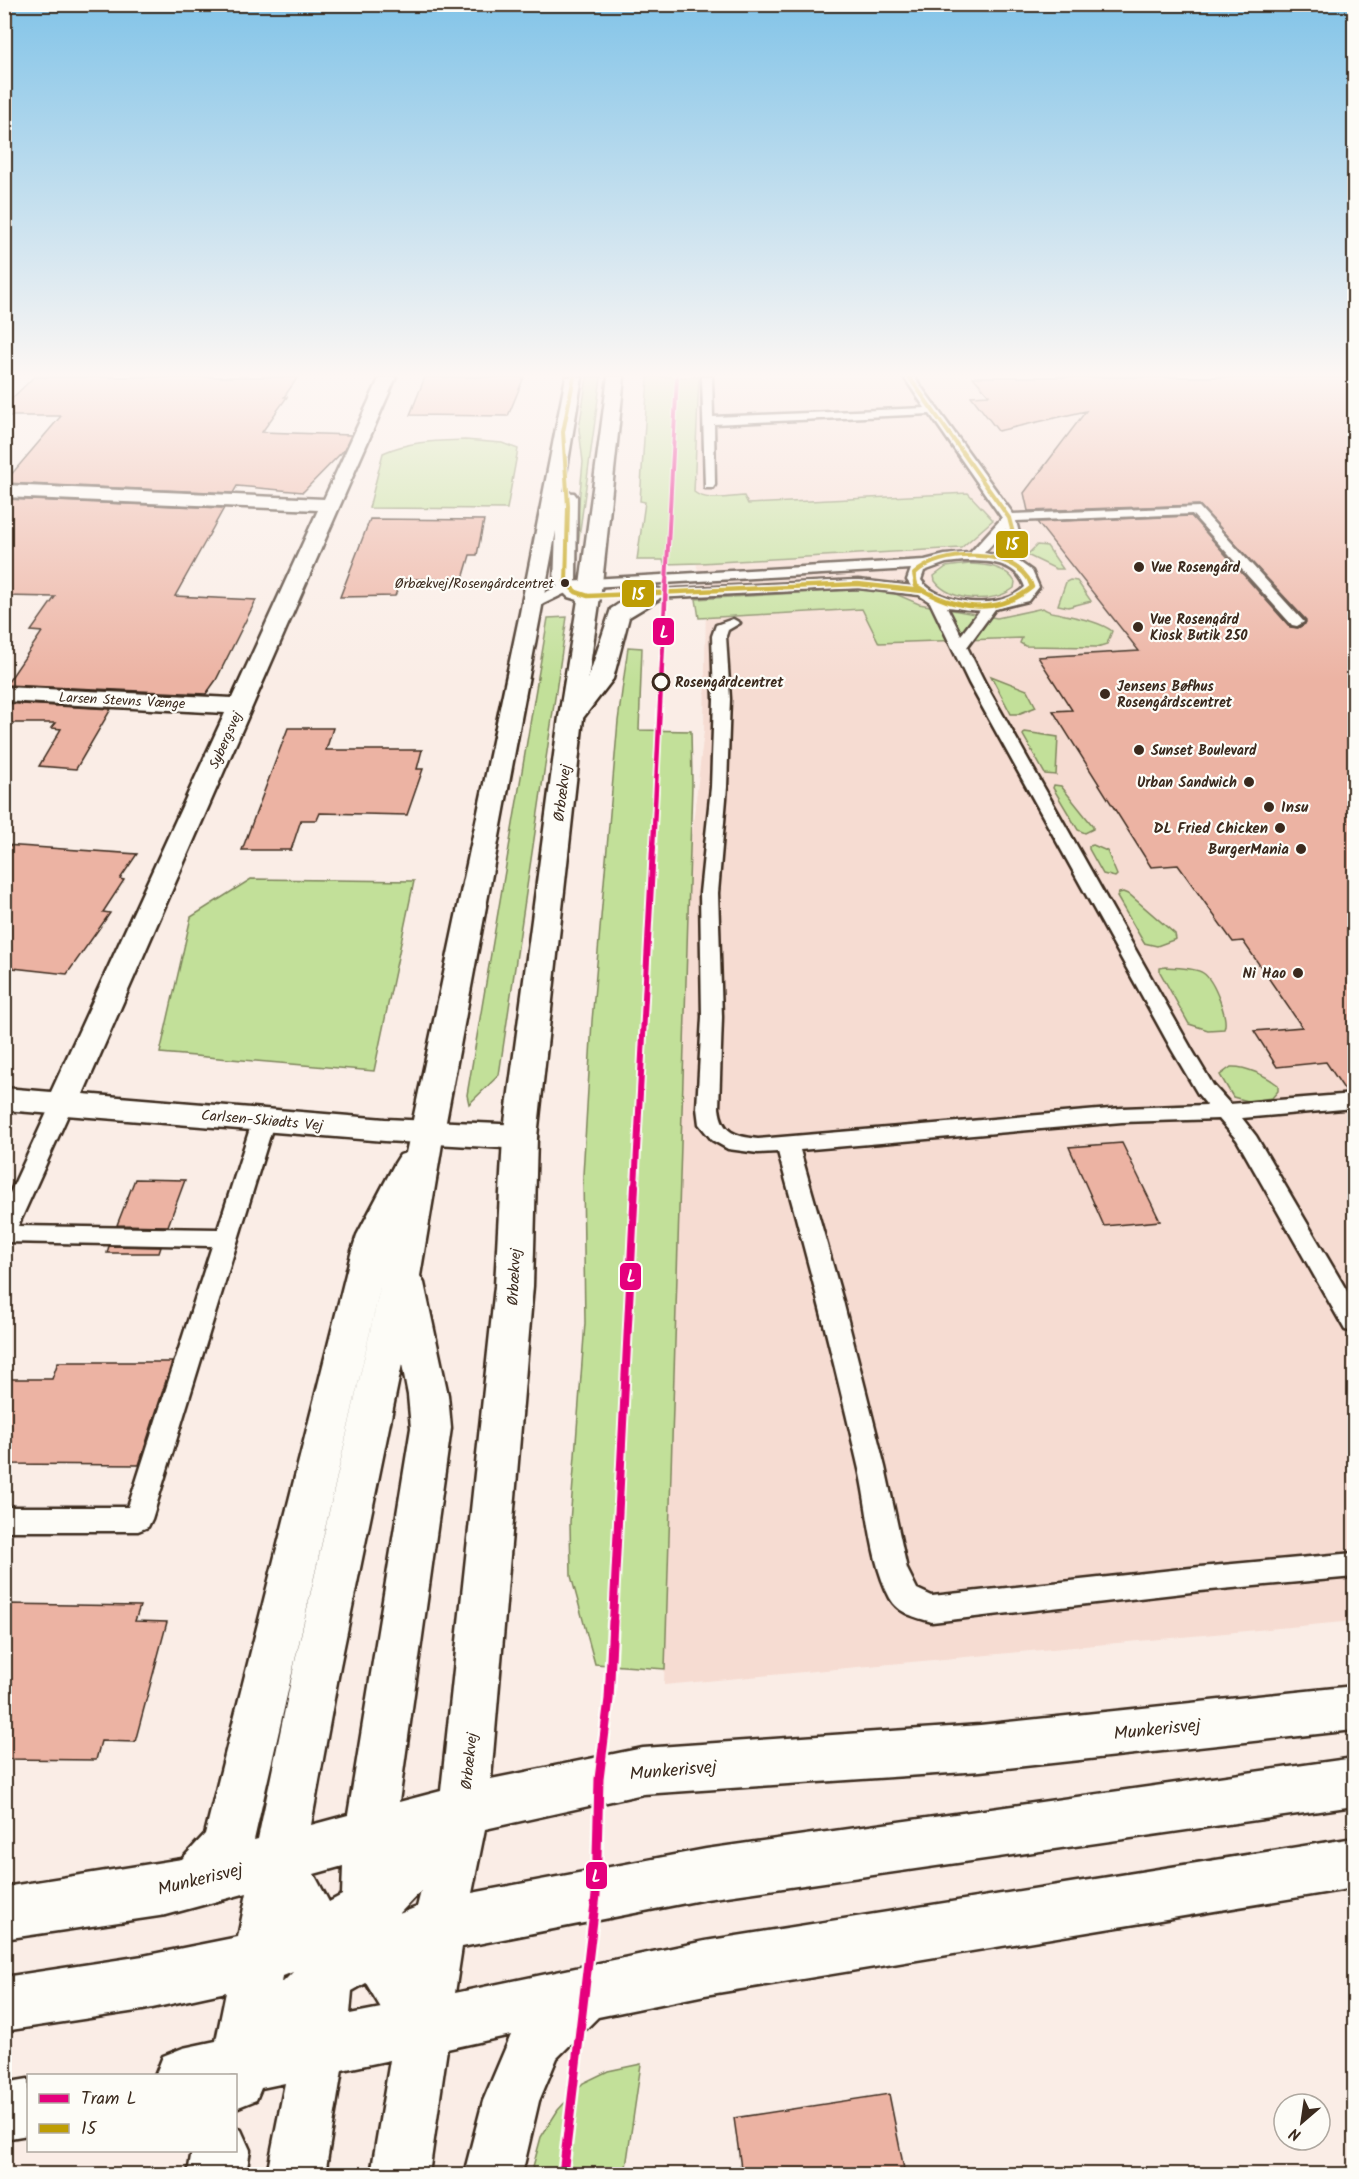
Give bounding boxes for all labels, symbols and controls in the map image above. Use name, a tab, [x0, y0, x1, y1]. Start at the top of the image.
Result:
line badge: 15	[995, 530, 1029, 559]
text: 15	[1006, 533, 1020, 558]
place label: Vue Rosengård	[1151, 557, 1240, 579]
marker: Vue Rosengård	[1132, 560, 1146, 574]
place label: Ørbækvej/Rosengårdcentret	[395, 573, 555, 595]
marker: Ørbækvej/Rosengårdcentret	[559, 577, 571, 589]
line badge: 15	[621, 579, 655, 608]
text: 15	[632, 583, 646, 608]
place label: Vue Rosengård Kiosk Butik 250	[1150, 609, 1248, 647]
line badge: L	[652, 617, 675, 646]
marker: Vue Rosengård Kiosk Butik 250	[1131, 620, 1145, 634]
text: L	[660, 621, 668, 646]
place label: Rosengårdcentret	[675, 672, 784, 694]
marker: Rosengårdcentret	[652, 673, 670, 691]
place label: Jensens Bøfhus Rosengårdscentret	[1117, 676, 1233, 714]
street label: Larsen Stevns Vænge	[58, 687, 186, 715]
marker: Jensens Bøfhus Rosengårdscentret	[1098, 687, 1112, 701]
street label: Sybergsvej	[204, 708, 248, 773]
place label: Sunset Boulevard	[1151, 740, 1257, 762]
marker: Sunset Boulevard	[1132, 743, 1146, 757]
street label: Ørbækvej	[548, 762, 579, 823]
place label: Urban Sandwich	[1137, 772, 1237, 794]
marker: Urban Sandwich	[1242, 775, 1256, 789]
place label: Insu	[1281, 796, 1309, 820]
marker: Insu	[1262, 800, 1276, 814]
place label: DL Fried Chicken	[1153, 817, 1268, 841]
marker: DL Fried Chicken	[1273, 821, 1287, 835]
place label: BurgerMania	[1208, 838, 1289, 862]
marker: BurgerMania	[1294, 842, 1308, 856]
place label: Ni Hao	[1243, 962, 1286, 986]
marker: Ni Hao	[1291, 966, 1305, 980]
street label: Carlsen-Skiødts Vej	[200, 1104, 325, 1138]
street label: Ørbækvej	[502, 1247, 529, 1306]
line badge: L	[619, 1262, 642, 1291]
text: L	[627, 1265, 635, 1290]
street label: Munkerisvej	[1112, 1711, 1203, 1749]
street label: Ørbækvej	[455, 1730, 485, 1791]
street label: Munkerisvej	[628, 1753, 719, 1790]
street label: Munkerisvej	[155, 1855, 248, 1905]
line badge: L	[585, 1861, 608, 1890]
text: L	[592, 1865, 600, 1890]
legend	[27, 2074, 237, 2152]
text: Tram L	[81, 2085, 136, 2114]
north arrow	[1272, 2092, 1332, 2152]
text: 15	[81, 2115, 98, 2144]
text: N	[1285, 2120, 1306, 2147]

